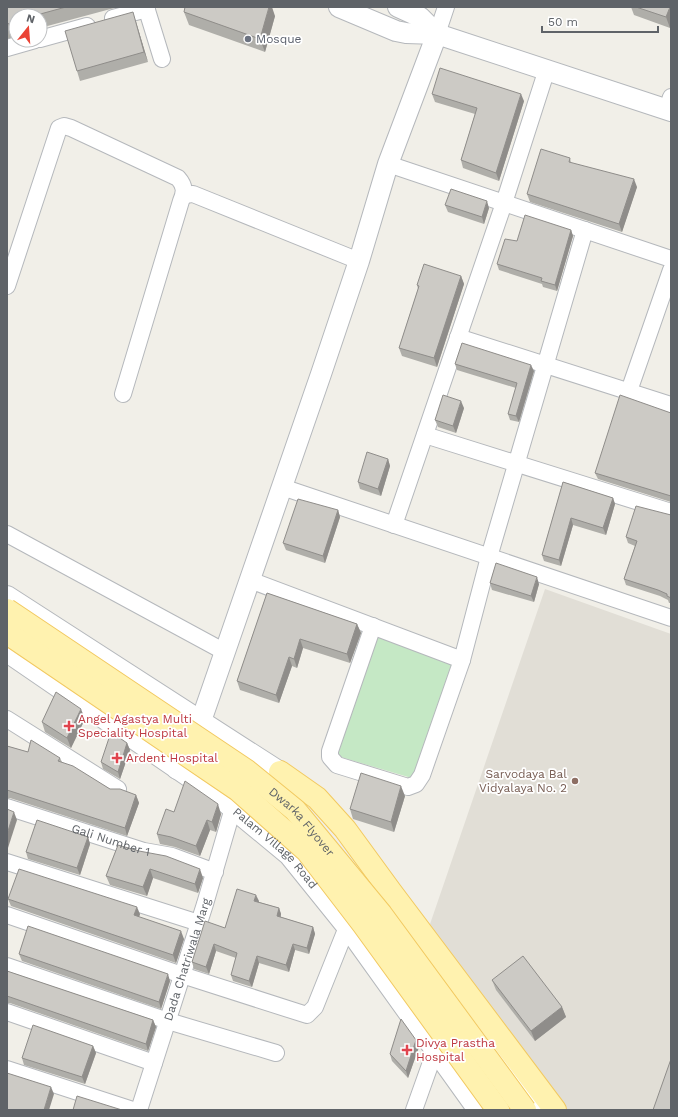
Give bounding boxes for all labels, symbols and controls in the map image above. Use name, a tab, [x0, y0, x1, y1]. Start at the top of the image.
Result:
north arrow	[8, 8, 48, 48]
scale bar	[542, 8, 658, 34]
text: N	[25, 12, 37, 26]
text: 50 m	[548, 15, 578, 29]
place label: Mosque	[256, 32, 302, 46]
marker: Mosque	[243, 34, 253, 44]
place label: Angel Agastya Multi Speciality Hospital	[78, 712, 192, 740]
marker: Angel Agastya Multi Speciality Hospital	[63, 720, 75, 732]
place label: Ardent Hospital	[126, 751, 218, 765]
marker: Ardent Hospital	[111, 752, 123, 764]
place label: Sarvodaya Bal Vidyalaya No. 2	[479, 767, 567, 795]
marker: Sarvodaya Bal Vidyalaya No. 2	[570, 776, 580, 786]
street label: Dwarka Flyover	[266, 785, 337, 859]
street label: Palam Village Road	[230, 805, 320, 891]
street label: Gali Number 1	[70, 821, 151, 859]
street label: Dada Chatriwala Marg	[161, 896, 213, 1023]
place label: Divya Prastha Hospital	[416, 1036, 495, 1064]
marker: Divya Prastha Hospital	[401, 1044, 413, 1056]

